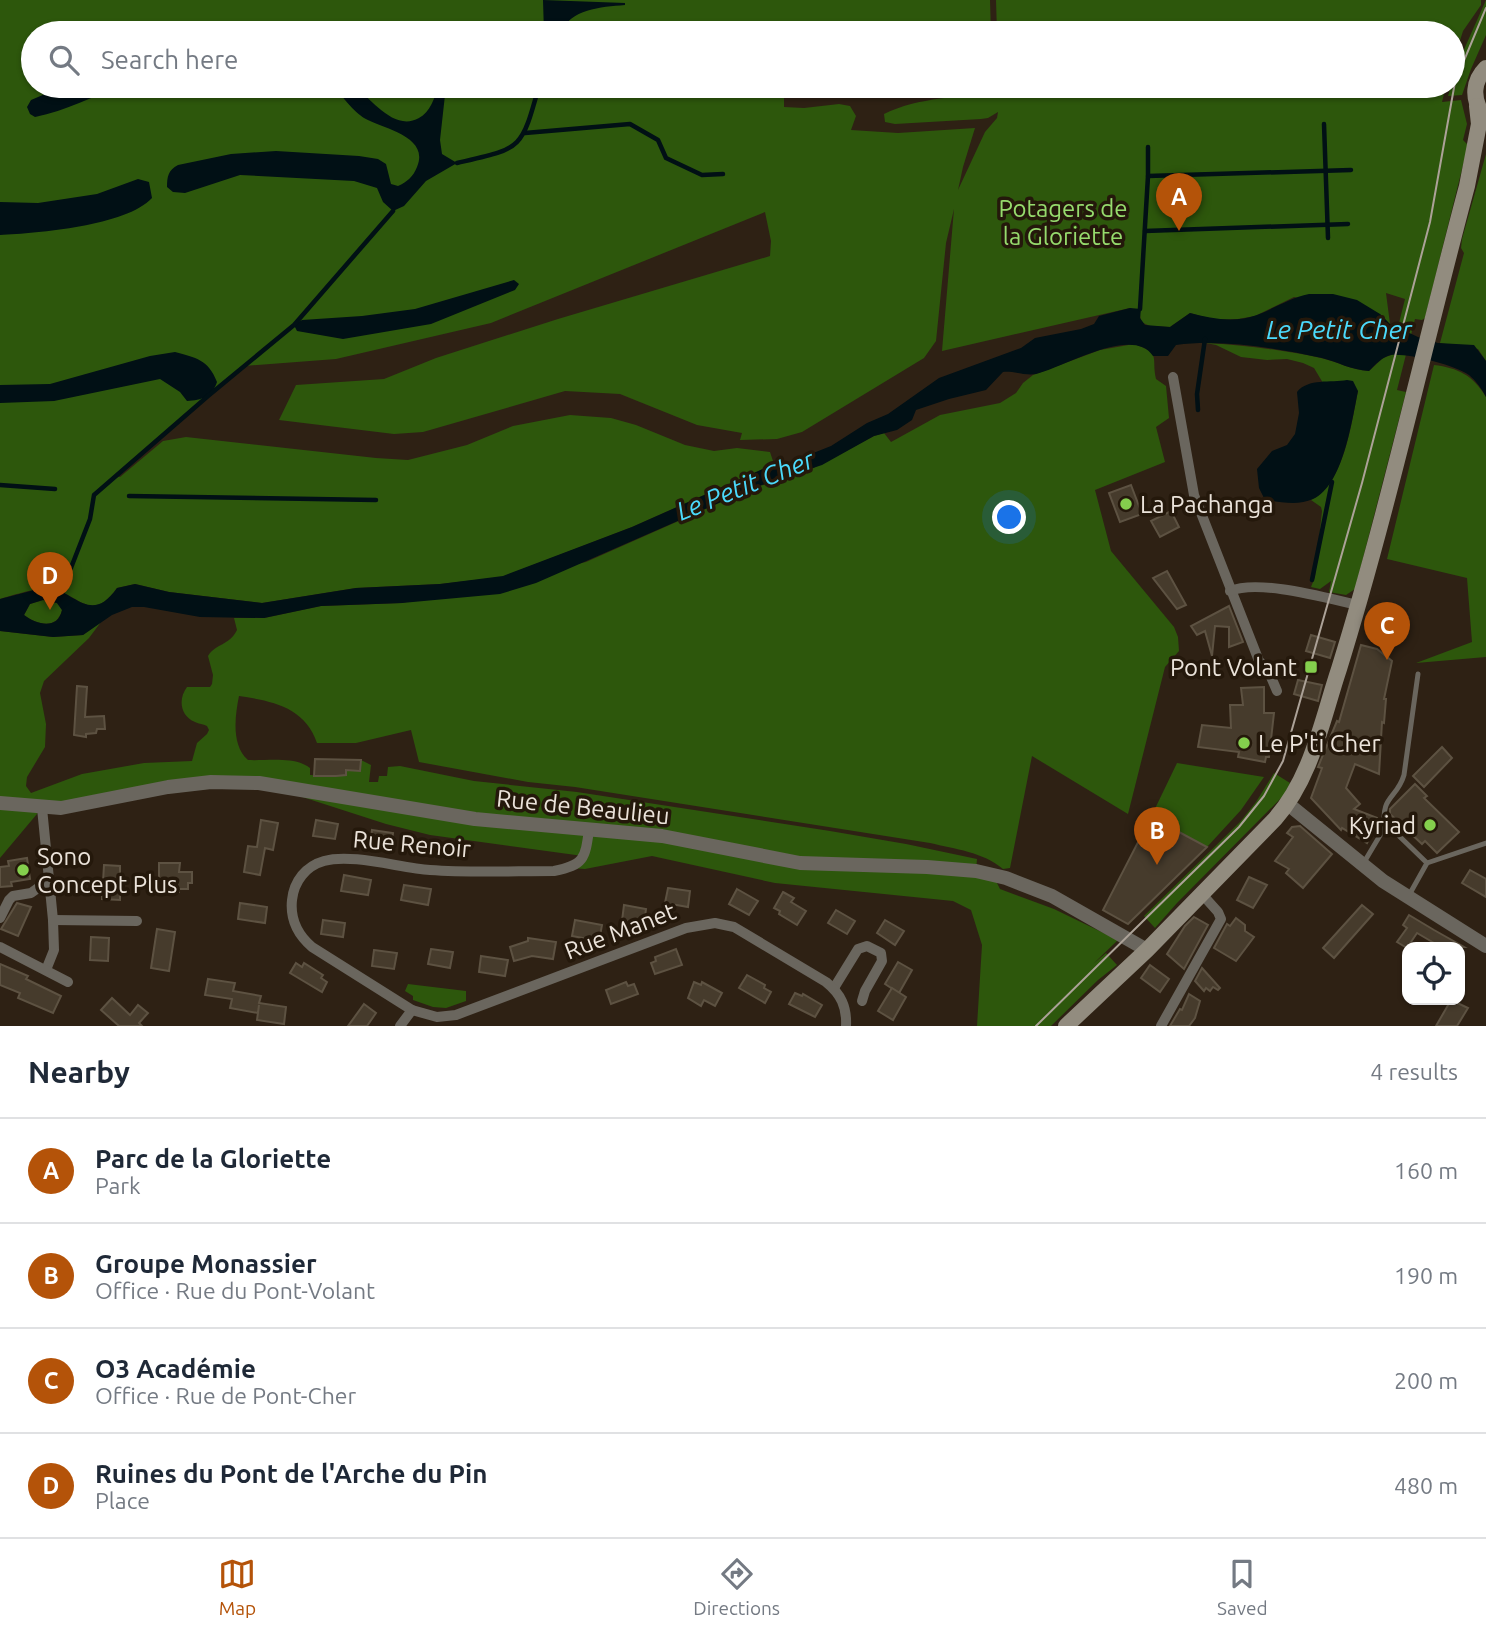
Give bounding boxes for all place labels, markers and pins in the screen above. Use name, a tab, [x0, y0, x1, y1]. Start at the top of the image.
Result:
pin: A	[1156, 173, 1202, 231]
place label: La Pachanga	[1140, 491, 1274, 518]
marker: La Pachanga	[1118, 496, 1134, 512]
pin: D	[27, 552, 73, 610]
pin: C	[1364, 602, 1410, 660]
place label: Pont Volant	[1170, 654, 1298, 681]
marker: Pont Volant	[1303, 659, 1319, 675]
place label: Le P'ti Cher	[1258, 730, 1381, 757]
marker: Le P'ti Cher	[1236, 735, 1252, 751]
pin: B	[1134, 807, 1180, 865]
place label: Kyriad	[1349, 812, 1416, 839]
marker: Kyriad	[1422, 817, 1438, 833]
place label: Sono Concept Plus	[37, 843, 178, 898]
marker: Sono Concept Plus	[15, 862, 31, 878]

